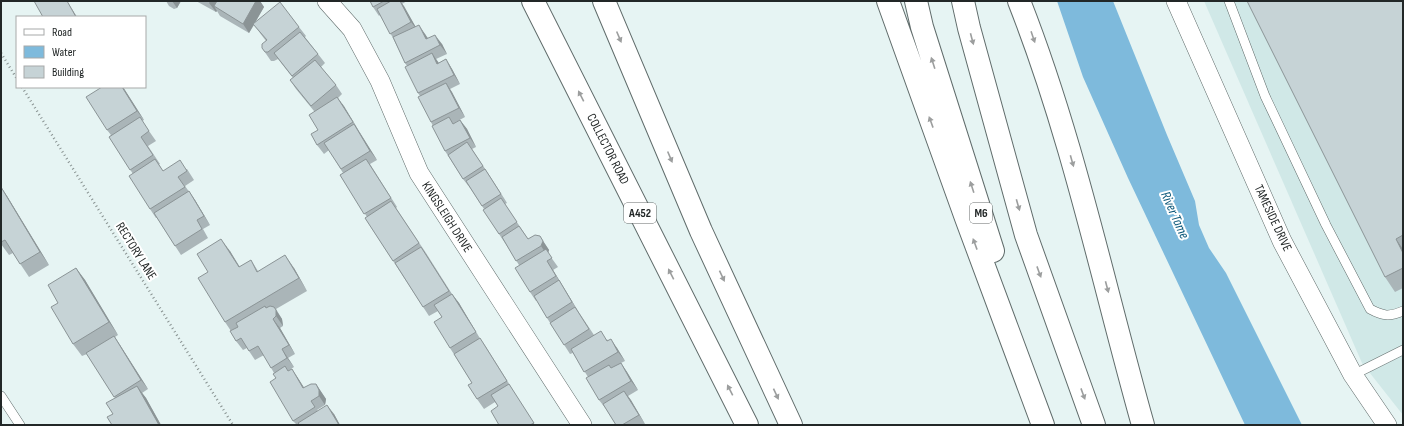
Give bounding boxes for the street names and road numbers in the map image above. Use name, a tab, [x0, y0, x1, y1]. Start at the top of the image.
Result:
street label: COLLECTOR ROAD	[583, 111, 633, 187]
street label: KINGSLEIGH DRIVE	[418, 179, 476, 255]
street label: TAMESIDE DRIVE	[1251, 182, 1295, 254]
road number: A452	[624, 203, 656, 223]
road number: M6	[970, 203, 992, 223]
street label: RECTORY LANE	[112, 219, 160, 283]

